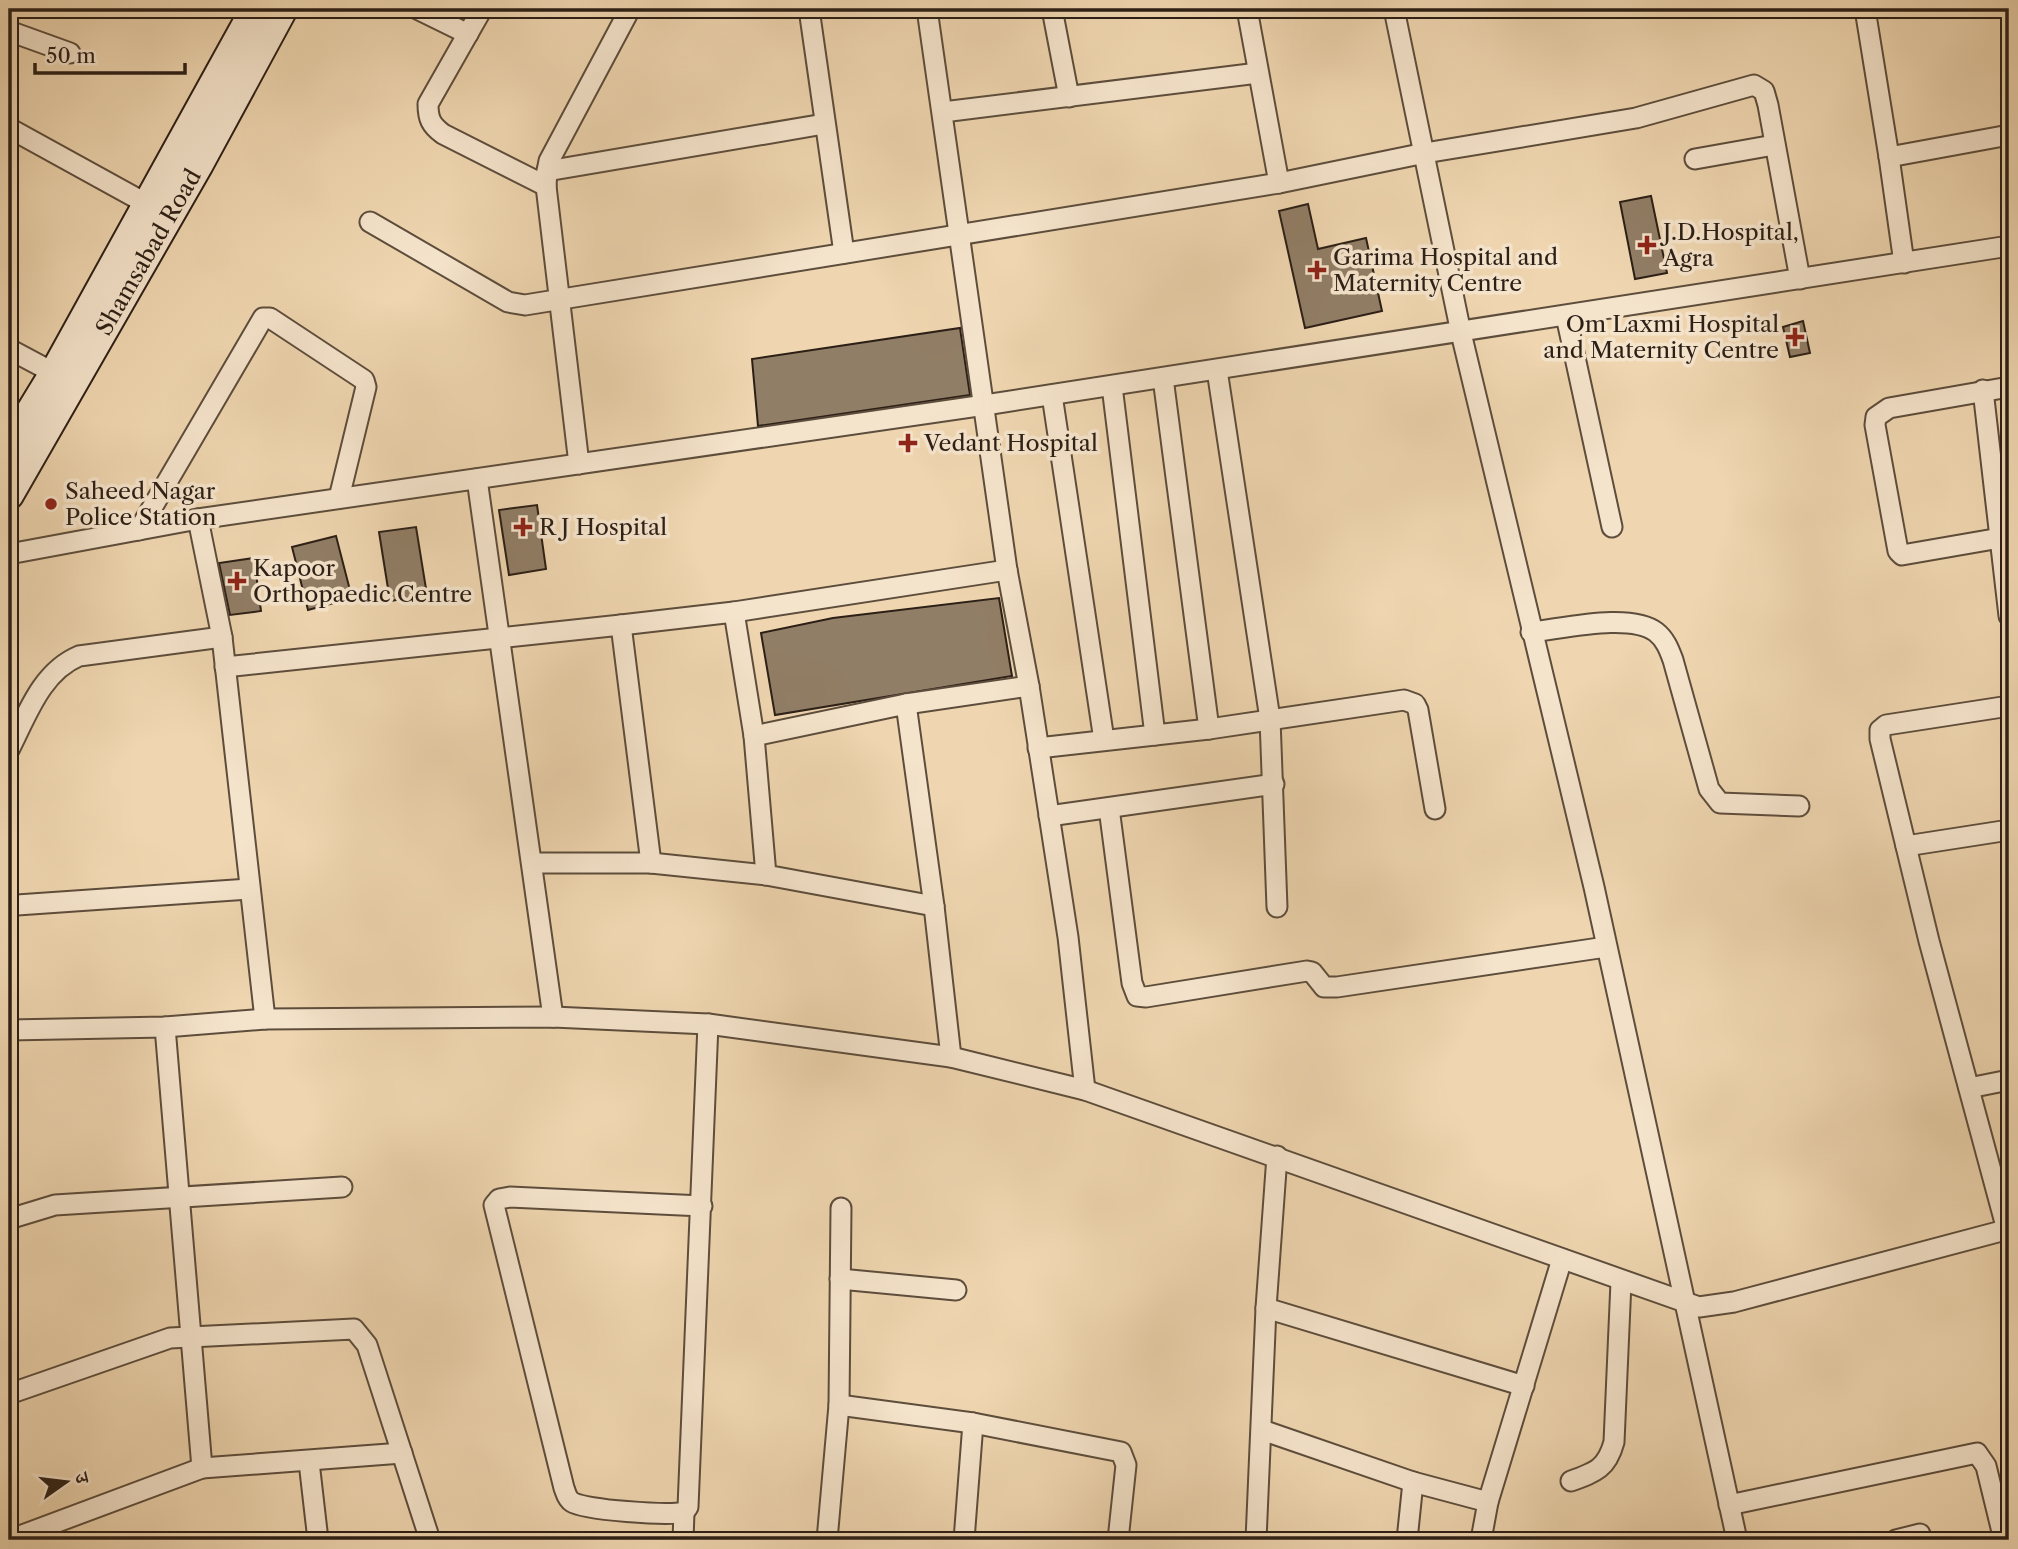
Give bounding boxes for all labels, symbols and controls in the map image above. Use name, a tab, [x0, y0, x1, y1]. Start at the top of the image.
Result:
scale bar	[35, 32, 186, 76]
text: 50 m	[46, 43, 96, 68]
street label: Shamsabad Road	[90, 164, 207, 340]
place label: J.D.Hospital, Agra	[1660, 218, 1799, 272]
marker: J.D.Hospital, Agra	[1637, 235, 1657, 255]
place label: Garima Hospital and Maternity Centre	[1333, 243, 1558, 297]
marker: Garima Hospital and Maternity Centre	[1307, 260, 1327, 280]
place label: Om Laxmi Hospital and Maternity Centre	[1543, 310, 1779, 364]
marker: Om Laxmi Hospital and Maternity Centre	[1785, 327, 1805, 347]
place label: Vedant Hospital	[923, 429, 1098, 457]
marker: Vedant Hospital	[898, 433, 918, 453]
place label: Saheed Nagar Police Station	[65, 477, 216, 531]
marker: Saheed Nagar Police Station	[43, 496, 59, 512]
place label: R J Hospital	[539, 513, 667, 541]
marker: R J Hospital	[513, 517, 533, 537]
place label: Kapoor Orthopaedic Centre	[253, 554, 472, 608]
marker: Kapoor Orthopaedic Centre	[227, 571, 247, 591]
north arrow	[32, 1448, 102, 1518]
text: उ	[69, 1469, 95, 1487]

